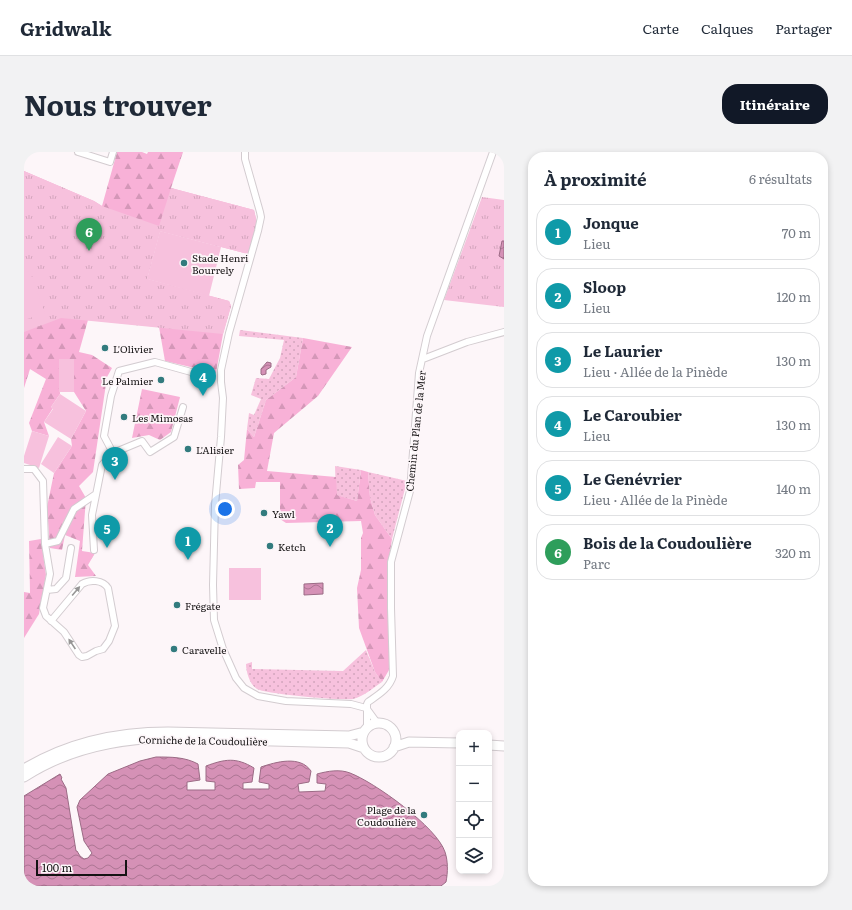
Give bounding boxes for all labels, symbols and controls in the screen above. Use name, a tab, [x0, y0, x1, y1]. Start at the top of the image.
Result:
text: Gridwalk	[20, 14, 111, 42]
text: Carte	[642, 18, 679, 38]
text: Calques	[701, 18, 753, 38]
text: Partager	[775, 18, 832, 38]
text: Nous trouver	[24, 83, 212, 125]
button: Itinéraire	[722, 84, 828, 124]
text: À proximité	[544, 166, 647, 191]
text: 6 résultats	[749, 169, 812, 188]
text: Jonque	[583, 211, 639, 234]
pin: 6	[76, 218, 102, 251]
text: 1	[555, 223, 561, 242]
text: 70 m	[782, 223, 811, 242]
text: Lieu	[583, 234, 611, 253]
place label: Stade Henri Bourrely	[192, 250, 249, 277]
marker: Stade Henri Bourrely	[179, 258, 189, 268]
text: Sloop	[583, 275, 626, 298]
text: 2	[555, 287, 561, 306]
text: 120 m	[776, 287, 811, 306]
text: Lieu	[583, 298, 611, 317]
text: Le Laurier	[583, 339, 662, 362]
place label: L'Olivier	[113, 341, 153, 356]
marker: L'Olivier	[100, 343, 110, 353]
text: 3	[554, 351, 562, 370]
text: 130 m	[776, 351, 811, 370]
text: Lieu · Allée de la Pinède	[583, 362, 727, 381]
pin: 4	[190, 363, 216, 396]
street label: Chemin du Plan de la Mer	[401, 370, 429, 492]
place label: Le Palmier	[102, 373, 153, 388]
marker: Le Palmier	[156, 375, 166, 385]
text: Le Caroubier	[583, 403, 682, 426]
place label: Les Mimosas	[132, 410, 193, 425]
marker: Les Mimosas	[119, 412, 129, 422]
text: 4	[554, 415, 562, 434]
text: 130 m	[776, 415, 811, 434]
text: Lieu	[583, 426, 611, 445]
place label: L'Alisier	[196, 442, 234, 457]
marker: L'Alisier	[183, 444, 193, 454]
pin: 3	[102, 447, 128, 480]
text: Le Genévrier	[583, 467, 682, 490]
text: 5	[554, 479, 562, 498]
text: 140 m	[776, 479, 811, 498]
text: Lieu · Allée de la Pinède	[583, 490, 727, 509]
your location	[215, 499, 235, 519]
place label: Yawl	[272, 506, 296, 521]
marker: Yawl	[259, 508, 269, 518]
pin: 2	[317, 514, 343, 547]
pin: 5	[94, 515, 120, 548]
pin: 1	[175, 527, 201, 560]
text: Bois de la Coudoulière	[583, 531, 752, 554]
place label: Ketch	[278, 539, 306, 554]
marker: Ketch	[265, 541, 275, 551]
text: 6	[554, 543, 562, 562]
text: 320 m	[775, 543, 811, 562]
text: Parc	[583, 554, 610, 573]
one-way arrow	[72, 586, 81, 597]
place label: Frégate	[185, 598, 221, 613]
marker: Frégate	[172, 600, 182, 610]
one-way arrow	[68, 638, 76, 649]
place label: Caravelle	[182, 642, 226, 657]
marker: Caravelle	[169, 644, 179, 654]
map controls	[456, 730, 492, 874]
button: +	[456, 730, 492, 766]
street label: Corniche de la Coudoulière	[138, 731, 268, 749]
button: −	[456, 766, 492, 802]
place label: Plage de la Coudoulière	[357, 802, 417, 829]
button: locate	[456, 802, 492, 838]
marker: Plage de la Coudoulière	[419, 810, 429, 820]
button: layers	[456, 838, 492, 874]
scale bar	[36, 858, 127, 877]
text: 100 m	[42, 859, 72, 875]

